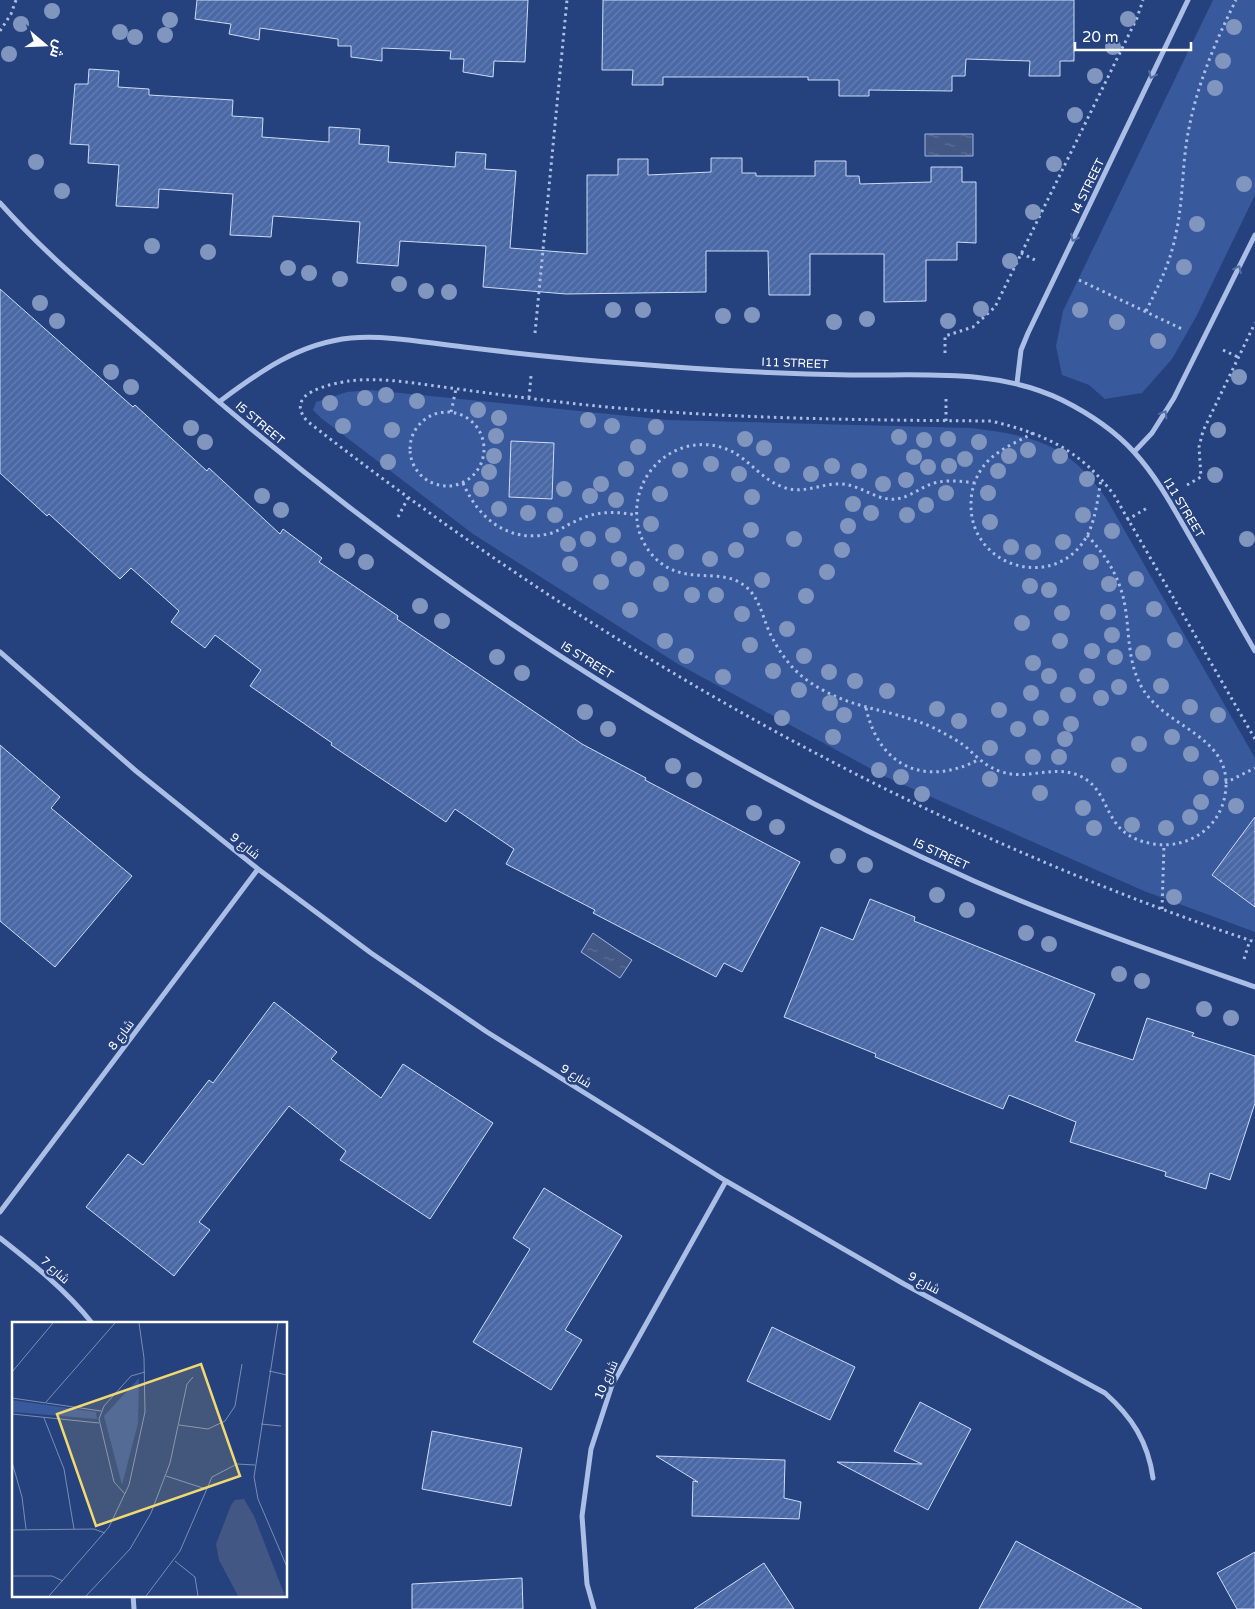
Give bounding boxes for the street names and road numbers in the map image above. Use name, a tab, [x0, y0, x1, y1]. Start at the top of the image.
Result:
street label: I4 STREET	[1069, 156, 1108, 216]
street label: I11 STREET	[761, 355, 829, 371]
street label: I5 STREET	[233, 399, 288, 448]
street label: I11 STREET	[1161, 476, 1208, 541]
street label: I5 STREET	[558, 638, 617, 682]
street label: شارع 9	[227, 830, 263, 863]
street label: I5 STREET	[911, 835, 972, 873]
street label: شارع 8	[105, 1017, 138, 1053]
street label: شارع 9	[557, 1061, 594, 1092]
street label: شارع 7	[37, 1253, 72, 1287]
street label: شارع 9	[905, 1269, 942, 1298]
street label: شارع 10	[591, 1358, 622, 1402]

